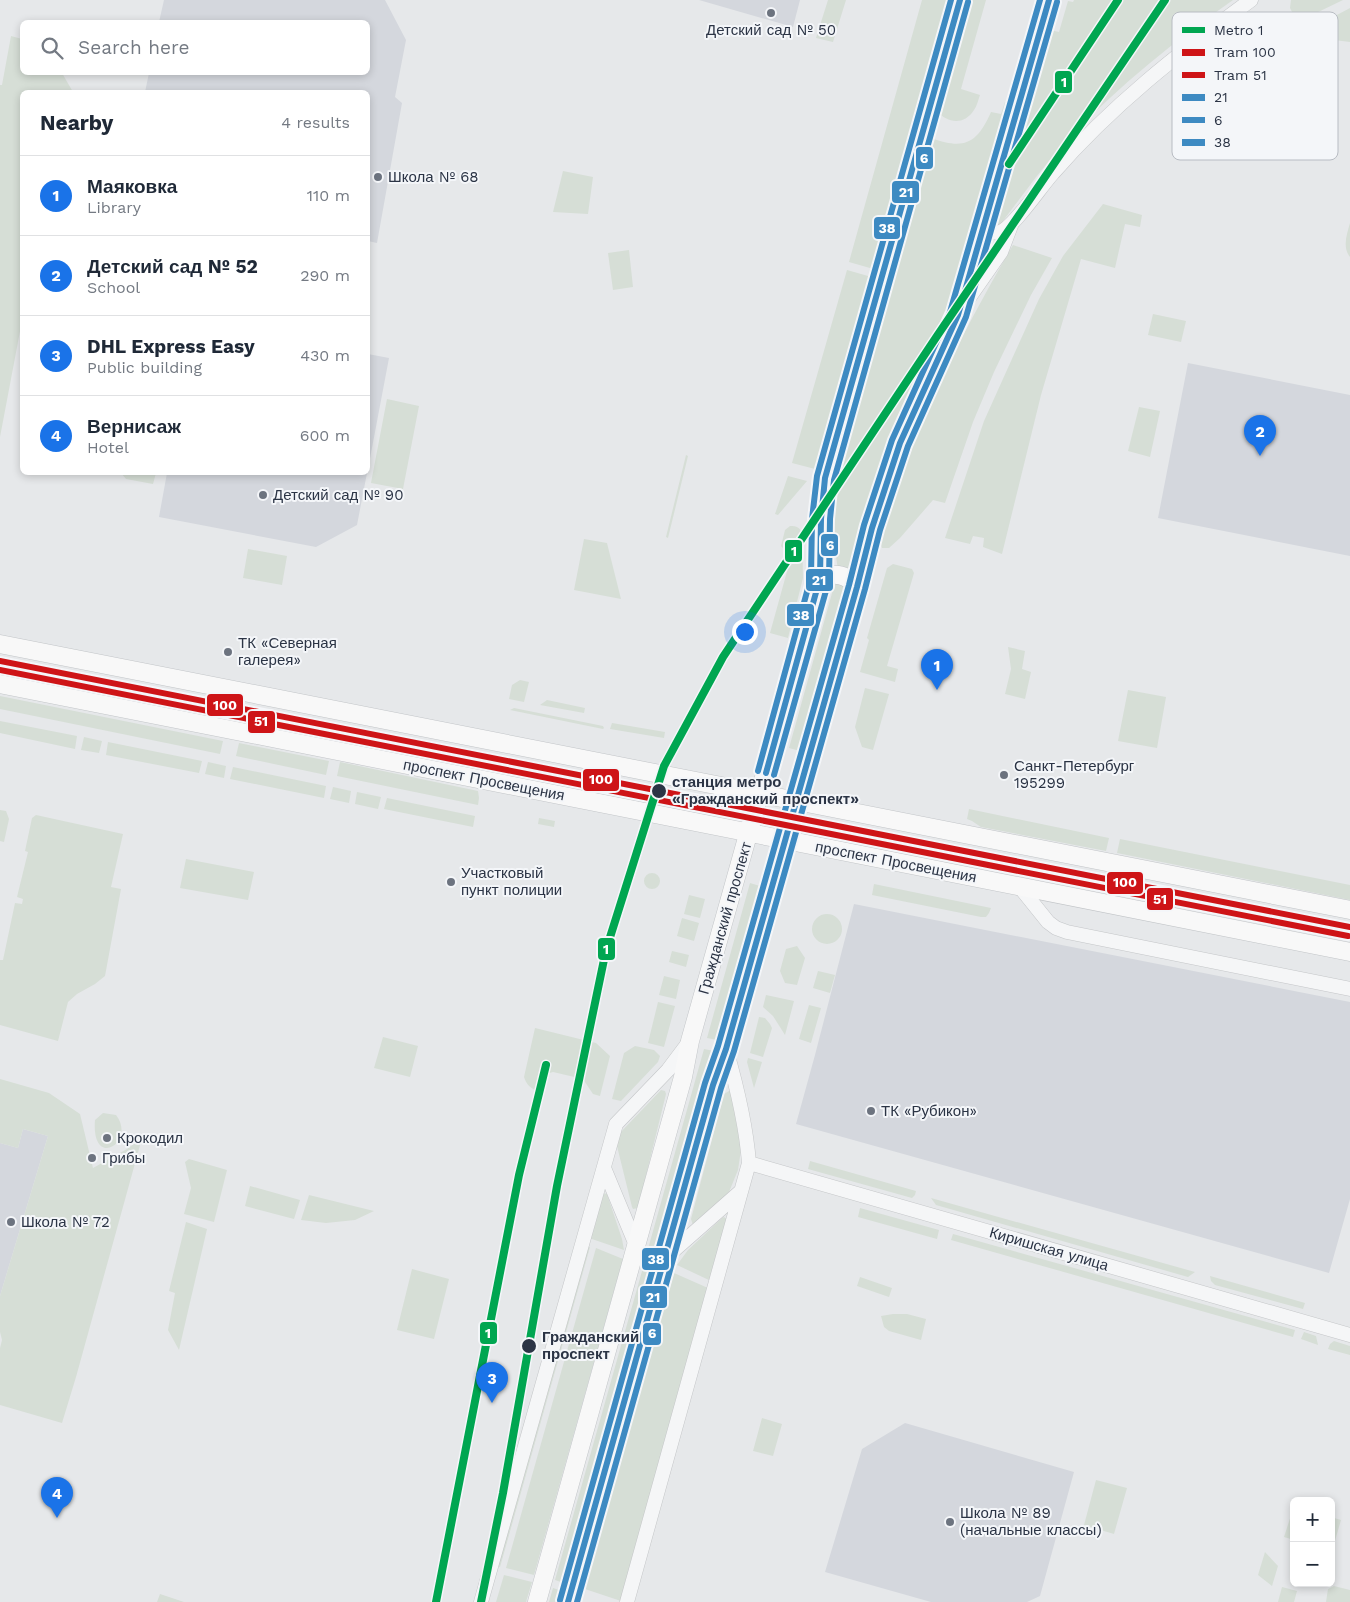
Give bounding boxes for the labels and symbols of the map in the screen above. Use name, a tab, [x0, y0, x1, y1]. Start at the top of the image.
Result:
marker: Детский сад № 50	[765, 7, 777, 19]
legend	[1172, 12, 1338, 160]
place label: Детский сад № 50	[706, 21, 836, 39]
text: Metro 1	[1214, 22, 1263, 38]
text: Tram 100	[1214, 44, 1276, 60]
text: Tram 51	[1214, 67, 1267, 83]
line badge: 1	[1054, 70, 1073, 94]
text: 1	[1061, 74, 1067, 90]
text: 21	[1214, 89, 1228, 105]
text: 6	[1214, 112, 1223, 128]
text: 38	[1214, 134, 1231, 150]
line badge: 6	[915, 146, 934, 170]
text: 6	[920, 150, 929, 166]
place label: Школа № 68	[388, 168, 479, 186]
marker: Школа № 68	[372, 171, 384, 183]
line badge: 21	[891, 180, 920, 204]
text: 21	[899, 184, 913, 200]
line badge: 38	[873, 216, 901, 240]
text: 38	[878, 220, 896, 236]
pin: 2	[1244, 415, 1276, 456]
place label: Детский сад № 90	[273, 486, 403, 504]
marker: Детский сад № 90	[257, 489, 269, 501]
line badge: 6	[820, 533, 839, 557]
text: 6	[826, 537, 835, 553]
line badge: 1	[784, 539, 803, 563]
text: 1	[791, 543, 797, 559]
line badge: 21	[805, 568, 834, 592]
text: 21	[812, 572, 826, 588]
line badge: 38	[786, 603, 815, 627]
text: 38	[792, 607, 810, 623]
your location	[732, 619, 758, 645]
place label: ТК «Северная галерея»	[238, 634, 337, 669]
marker: ТК «Северная галерея»	[222, 646, 234, 658]
pin: 1	[921, 649, 953, 690]
line badge: 100	[206, 693, 244, 717]
text: 100	[213, 697, 237, 713]
line badge: 51	[247, 710, 276, 734]
text: 51	[254, 713, 268, 729]
street label: проспект Просвещения	[402, 756, 566, 804]
place label: Санкт-Петербург 195299	[1014, 757, 1135, 792]
line badge: 100	[582, 768, 620, 792]
marker: Санкт-Петербург 195299	[998, 769, 1010, 781]
text: 100	[589, 771, 613, 787]
place label: станция метро «Гражданский проспект»	[672, 773, 859, 808]
marker: станция метро «Гражданский проспект»	[650, 782, 668, 800]
street label: проспект Просвещения	[814, 838, 978, 886]
street label: Гражданский проспект	[695, 840, 755, 996]
place label: Участковый пункт полиции	[461, 864, 562, 899]
line badge: 100	[1106, 871, 1144, 895]
text: 100	[1113, 874, 1137, 890]
marker: Участковый пункт полиции	[445, 876, 457, 888]
line badge: 51	[1146, 887, 1174, 911]
text: 51	[1153, 891, 1167, 907]
line badge: 1	[597, 937, 616, 961]
text: 1	[603, 941, 609, 957]
place label: ТК «Рубикон»	[881, 1102, 977, 1120]
marker: ТК «Рубикон»	[865, 1105, 877, 1117]
place label: Крокодил	[117, 1129, 183, 1147]
marker: Крокодил	[101, 1132, 113, 1144]
place label: Грибы	[102, 1149, 145, 1167]
marker: Грибы	[86, 1152, 98, 1164]
place label: Школа № 72	[21, 1213, 110, 1231]
marker: Школа № 72	[5, 1216, 17, 1228]
street label: Киришская улица	[987, 1223, 1111, 1275]
line badge: 38	[641, 1247, 670, 1271]
text: 38	[647, 1251, 665, 1267]
line badge: 21	[639, 1285, 668, 1309]
text: 21	[646, 1289, 660, 1305]
line badge: 1	[479, 1321, 498, 1345]
line badge: 6	[642, 1322, 662, 1346]
text: 1	[485, 1325, 491, 1341]
text: 6	[648, 1325, 657, 1341]
place label: Гражданский проспект	[542, 1328, 639, 1363]
marker: Гражданский проспект	[520, 1337, 538, 1355]
pin: 3	[476, 1362, 508, 1403]
pin: 4	[41, 1477, 73, 1518]
place label: Школа № 89 (начальные классы)	[960, 1504, 1102, 1539]
marker: Школа № 89 (начальные классы)	[944, 1516, 956, 1528]

